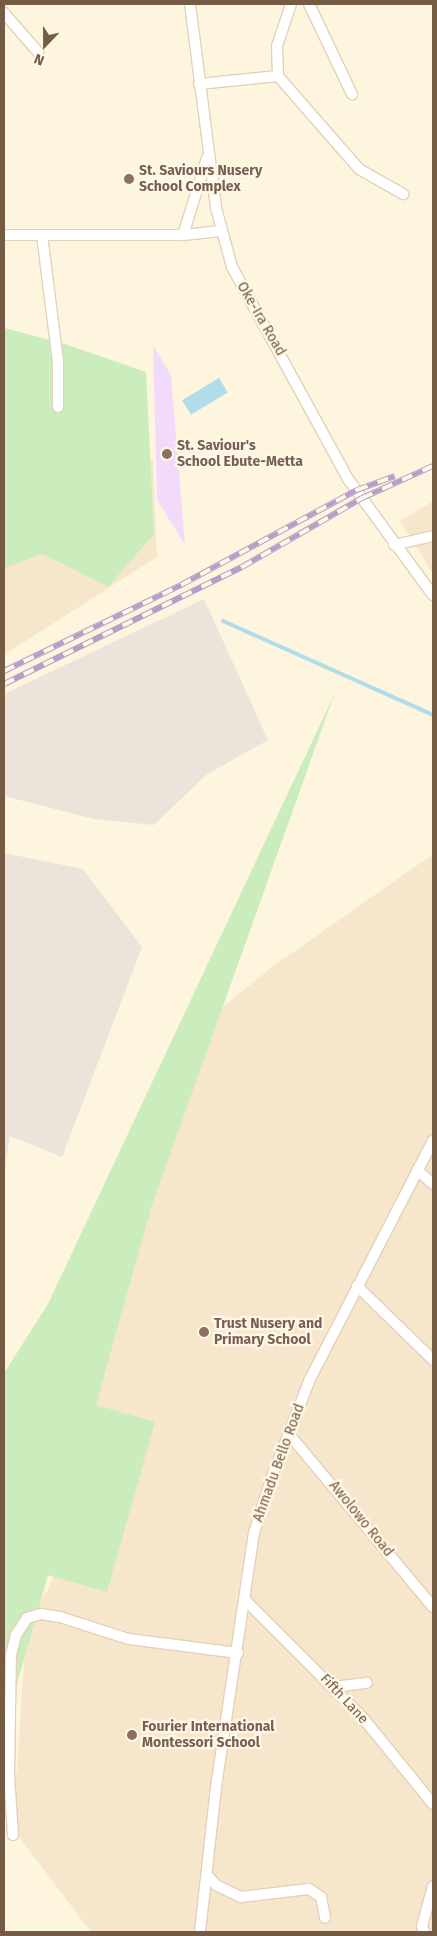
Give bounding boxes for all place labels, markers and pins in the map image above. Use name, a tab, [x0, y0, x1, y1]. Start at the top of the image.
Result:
place label: St. Saviours Nusery School Complex	[139, 163, 262, 196]
marker: St. Saviours Nusery School Complex	[123, 173, 135, 185]
place label: St. Saviour's School Ebute-Metta	[177, 438, 303, 471]
marker: St. Saviour's School Ebute-Metta	[161, 448, 173, 460]
place label: Trust Nusery and Primary School	[214, 1316, 322, 1348]
marker: Trust Nusery and Primary School	[198, 1326, 210, 1338]
place label: Fourier International Montessori School	[142, 1719, 274, 1751]
marker: Fourier International Montessori School	[126, 1729, 138, 1741]

